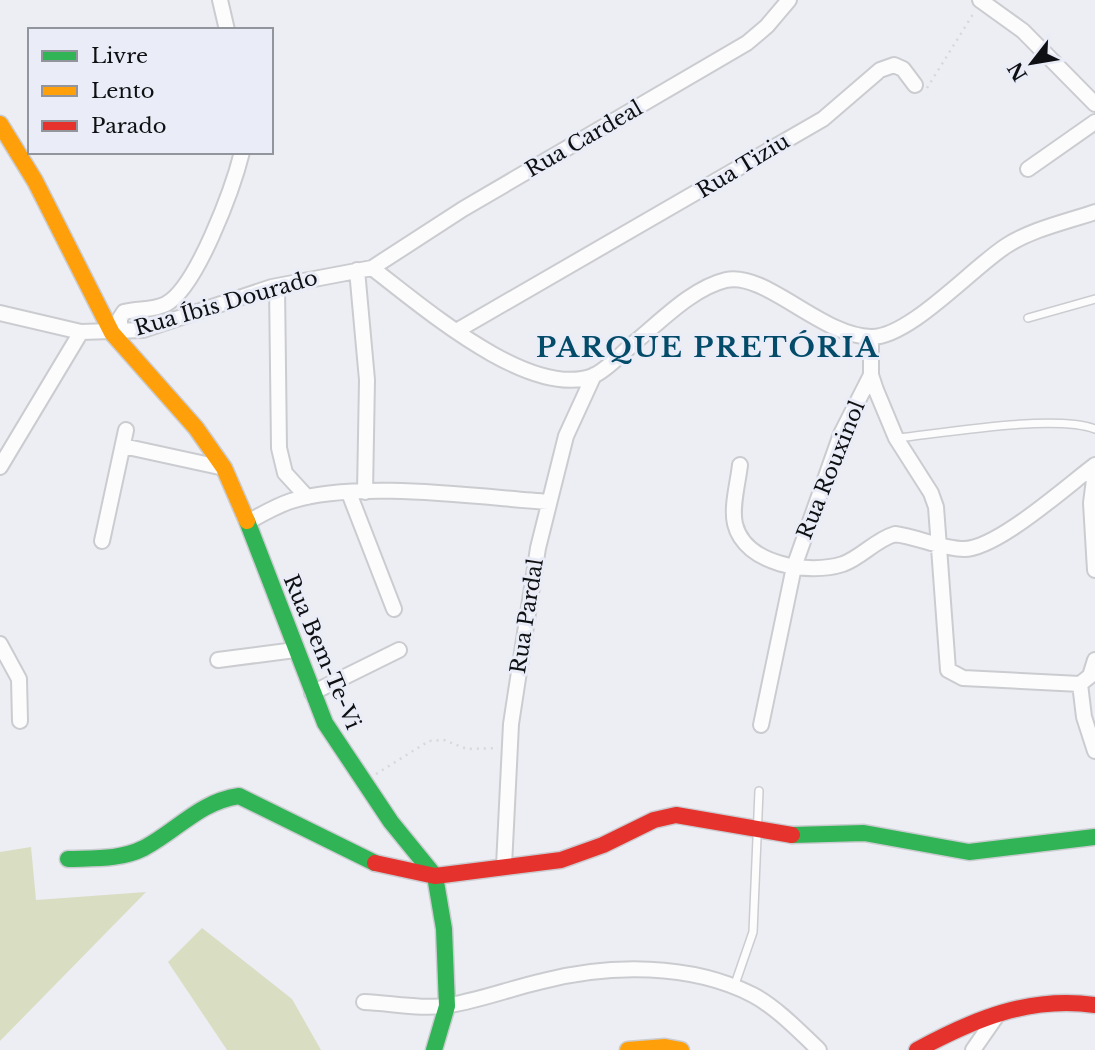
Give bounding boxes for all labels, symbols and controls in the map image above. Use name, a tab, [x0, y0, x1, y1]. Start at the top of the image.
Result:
legend	[28, 28, 273, 154]
north arrow	[997, 28, 1067, 98]
text: Livre	[91, 43, 148, 69]
text: N	[1003, 58, 1032, 85]
text: Lento	[91, 78, 154, 104]
street label: Rua Cardeal	[521, 95, 647, 183]
text: Parado	[91, 113, 166, 139]
street label: Rua Tiziu	[692, 128, 794, 204]
street label: Rua Íbis Dourado	[132, 264, 320, 342]
district label: PARQUE PRETÓRIA	[536, 330, 880, 365]
street label: Rua Rouxinol	[791, 397, 871, 543]
street label: Rua Pardal	[505, 556, 549, 675]
street label: Rua Bem-Te-Vi	[278, 571, 366, 733]

